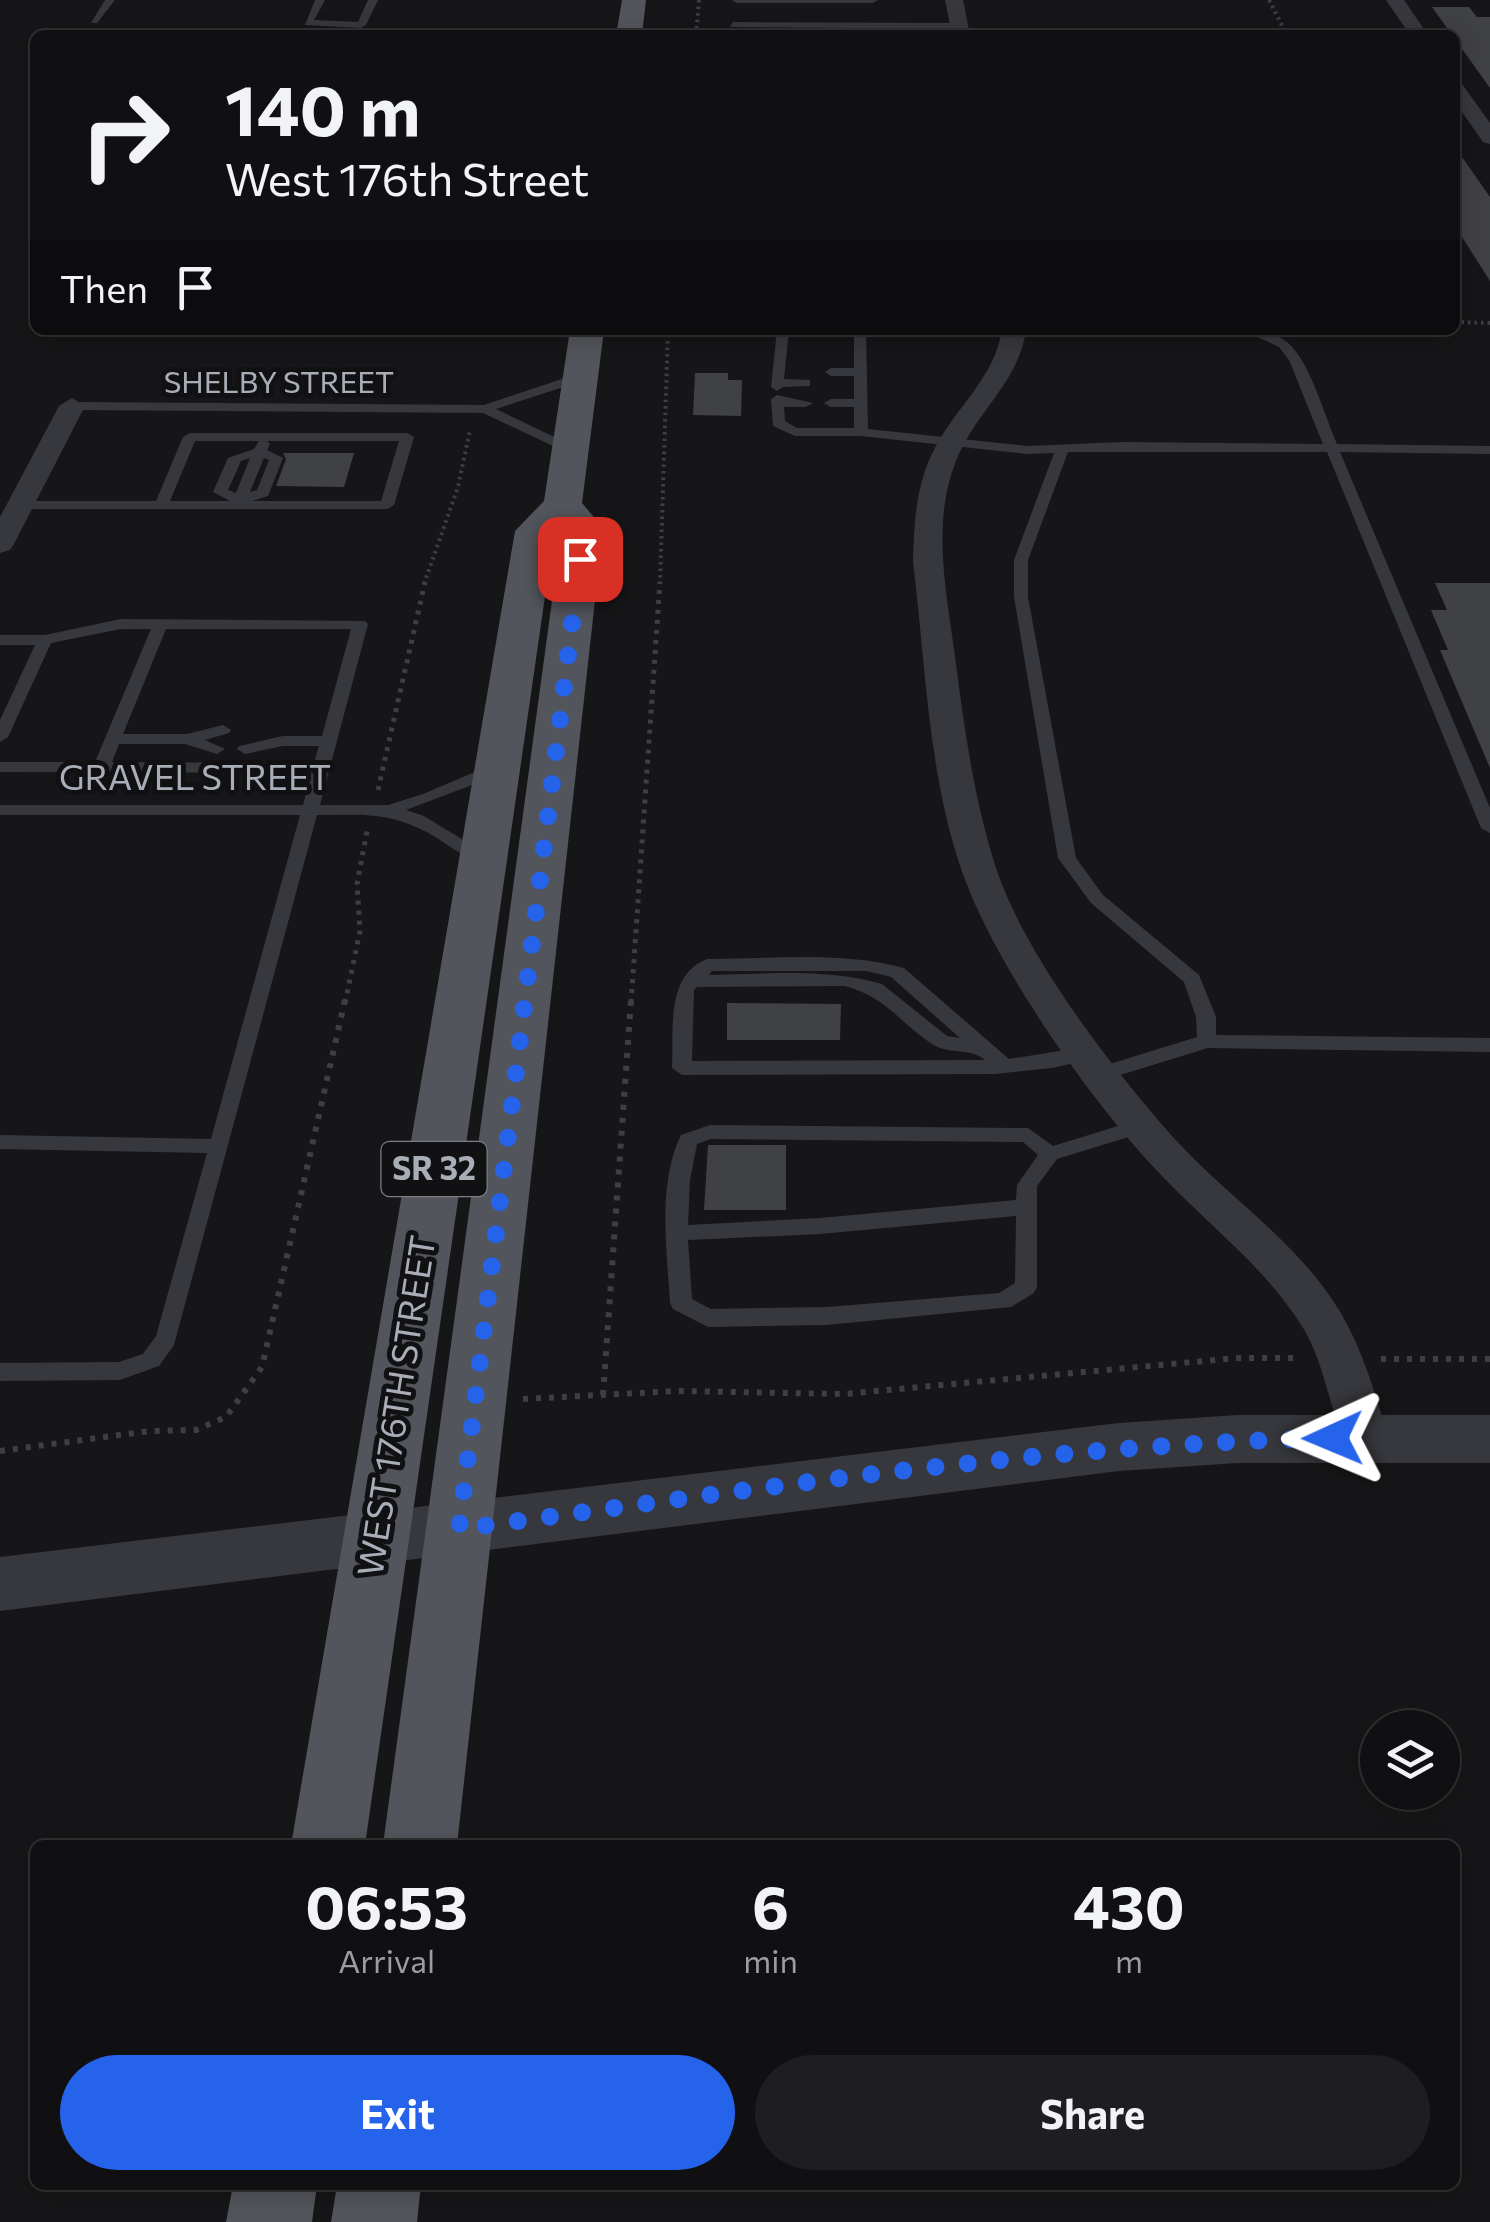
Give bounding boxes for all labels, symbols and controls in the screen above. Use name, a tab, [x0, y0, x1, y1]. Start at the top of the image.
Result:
text: 140 m	[225, 65, 421, 150]
icon: right	[60, 70, 190, 200]
text: West 176th Street	[225, 150, 589, 205]
icon: arrive	[168, 260, 223, 315]
text: Then	[60, 264, 148, 311]
street label: SHELBY STREET	[164, 362, 394, 399]
pin	[538, 517, 623, 602]
icon: arrive	[553, 532, 608, 587]
street label: GRAVEL STREET	[59, 754, 331, 797]
road number: SR 32	[382, 1142, 486, 1196]
street label: WEST 176TH STREET	[346, 1232, 443, 1579]
position arrow	[1281, 1386, 1385, 1490]
map controls	[1360, 1710, 1460, 1810]
button: layers	[1360, 1710, 1460, 1810]
text: 06:53	[305, 1868, 468, 1941]
text: 6	[752, 1868, 789, 1941]
text: 430	[1073, 1868, 1185, 1941]
text: Arrival	[338, 1940, 435, 1980]
text: min	[743, 1940, 798, 1980]
text: m	[1115, 1940, 1143, 1980]
button: Exit	[60, 2055, 735, 2170]
button: Share	[755, 2055, 1430, 2170]

